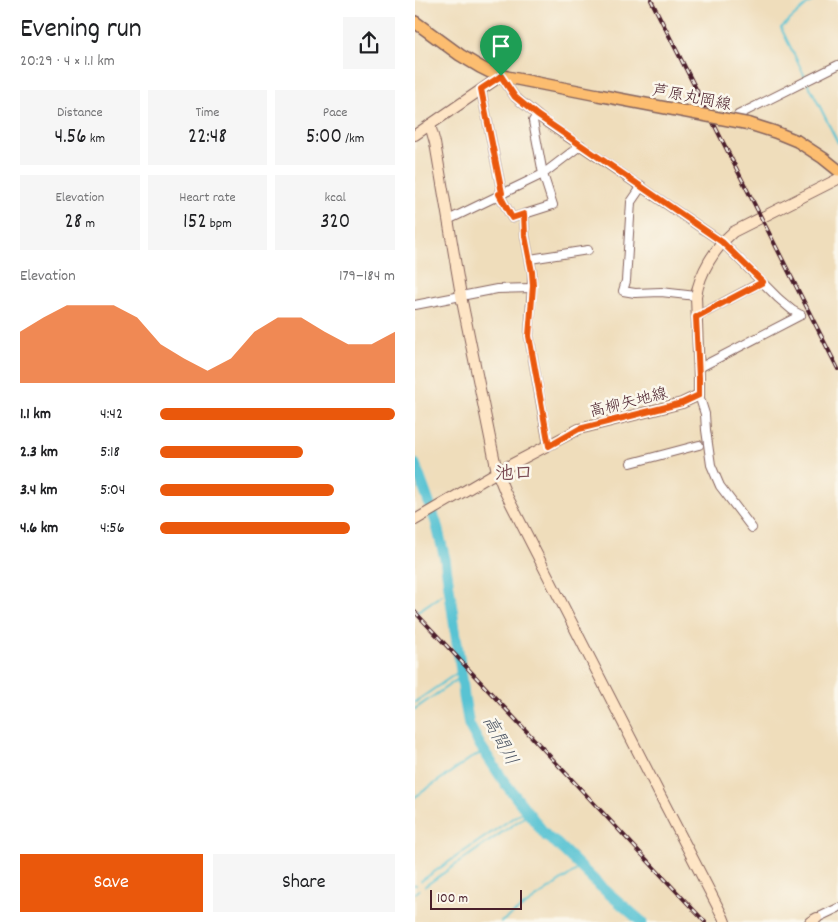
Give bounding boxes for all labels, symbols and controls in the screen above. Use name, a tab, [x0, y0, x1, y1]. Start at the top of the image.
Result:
text: Evening run	[20, 11, 142, 51]
button: share	[343, 17, 395, 69]
pin	[480, 25, 522, 76]
icon: arrive	[487, 32, 515, 60]
text: 20:29 · 4 × 1.1 km	[20, 50, 115, 73]
street label: 芦原丸岡線	[650, 80, 733, 117]
text: Distance	[57, 103, 103, 123]
text: Time	[196, 103, 219, 123]
text: Pace	[323, 103, 348, 123]
text: 4.56	[54, 123, 87, 153]
text: 22:48	[188, 123, 227, 153]
text: 5:00	[306, 123, 342, 153]
text: km	[87, 129, 105, 149]
text: /km	[342, 129, 364, 149]
text: Elevation	[55, 188, 104, 208]
text: Heart rate	[179, 188, 236, 208]
text: kcal	[325, 188, 346, 208]
text: 28	[65, 208, 82, 238]
text: 152	[183, 208, 207, 238]
text: 320	[320, 208, 350, 238]
text: m	[82, 214, 95, 234]
text: bpm	[207, 214, 232, 234]
text: Elevation	[20, 265, 76, 288]
text: 179–184 m	[339, 265, 395, 288]
street label: 高柳矢地線	[587, 383, 670, 424]
text: 1.1 km	[20, 403, 51, 426]
text: 4:42	[100, 403, 123, 426]
text: 2.3 km	[20, 441, 58, 464]
text: 5:18	[100, 441, 120, 464]
district label: 池口	[495, 462, 533, 489]
text: 3.4 km	[20, 479, 58, 502]
text: 5:04	[100, 479, 125, 502]
text: 4.6 km	[20, 517, 58, 540]
text: 4:56	[100, 517, 125, 540]
water label: 高間川	[475, 712, 523, 771]
button: Save	[20, 854, 203, 912]
button: Share	[213, 854, 395, 912]
scale bar	[430, 887, 523, 910]
text: 100 m	[437, 889, 468, 909]

